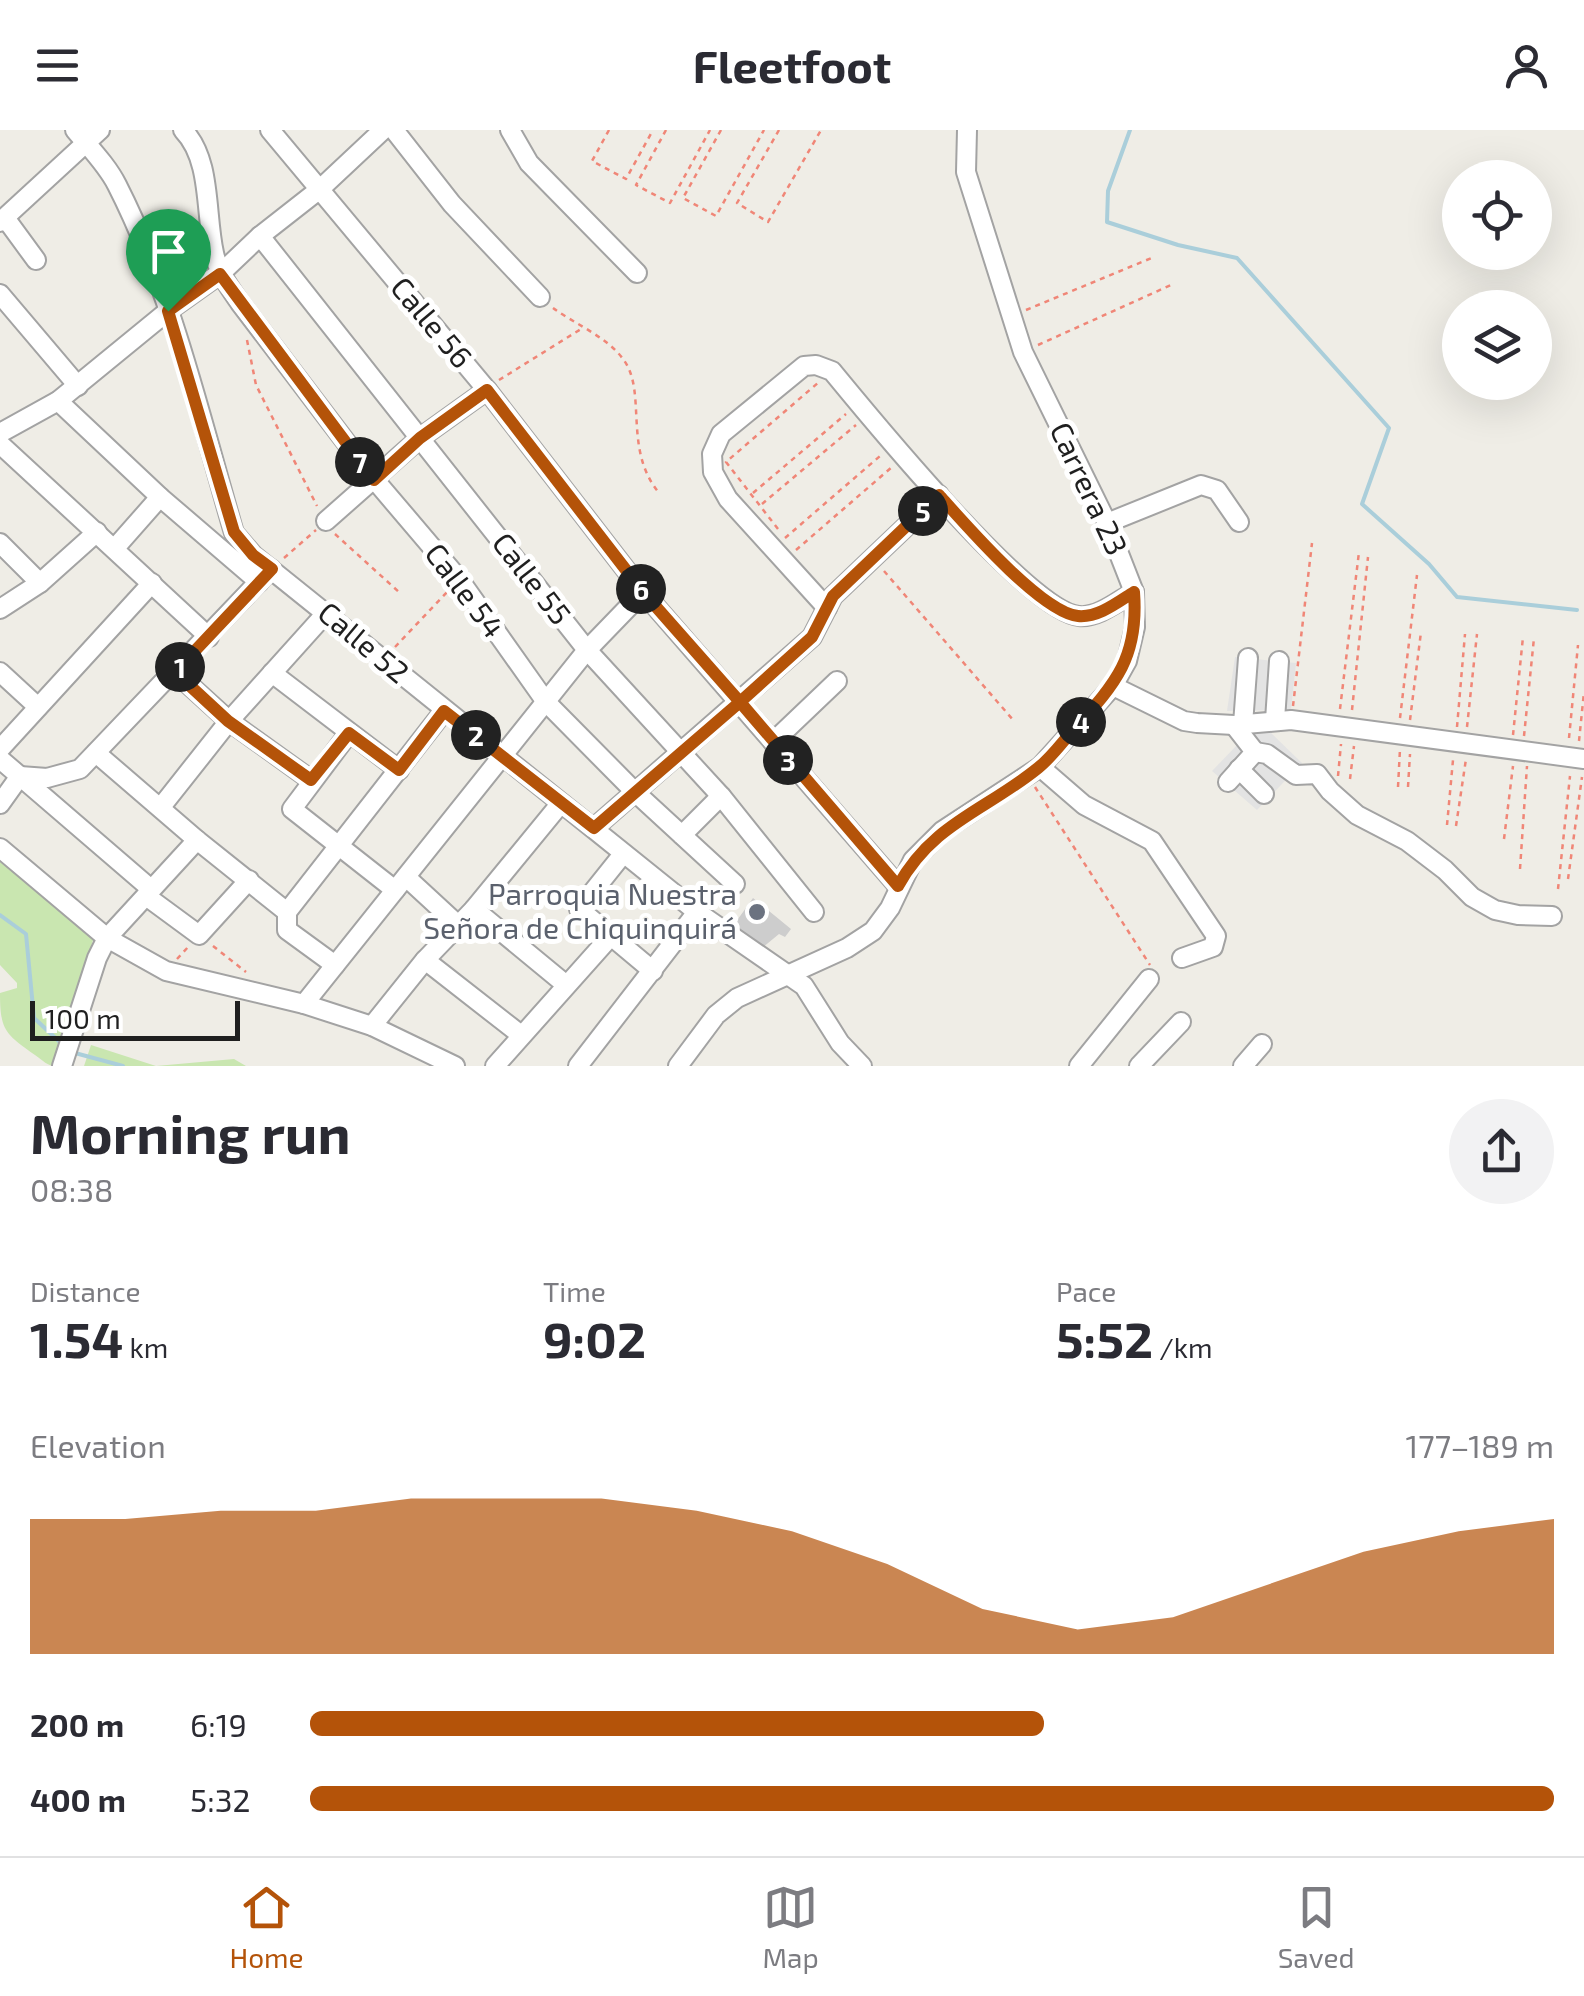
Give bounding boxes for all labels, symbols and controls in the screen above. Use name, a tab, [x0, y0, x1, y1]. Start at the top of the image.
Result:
icon: menu	[30, 38, 85, 93]
text: Fleetfoot	[693, 38, 891, 92]
icon: person	[1499, 38, 1554, 93]
map controls	[1442, 160, 1552, 400]
button: locate	[1442, 160, 1552, 270]
pin	[126, 209, 211, 312]
icon: arrive	[141, 224, 196, 279]
street label: Calle 56	[384, 269, 481, 374]
button: layers	[1442, 290, 1552, 400]
street label: Carrera 23	[1043, 416, 1136, 560]
pin: 7	[335, 437, 385, 487]
text: 7	[353, 445, 367, 479]
pin: 5	[898, 486, 948, 536]
text: 5	[915, 494, 931, 528]
street label: Calle 55	[486, 525, 580, 631]
street label: Calle 54	[419, 536, 513, 644]
pin: 6	[616, 564, 666, 614]
text: 6	[633, 572, 649, 606]
street label: Calle 52	[312, 593, 417, 690]
pin: 1	[155, 642, 205, 692]
text: 1	[174, 650, 186, 684]
pin: 4	[1056, 697, 1106, 747]
text: 4	[1072, 705, 1090, 739]
pin: 2	[451, 710, 501, 760]
text: 2	[468, 718, 484, 752]
pin: 3	[763, 735, 813, 785]
text: 3	[780, 743, 796, 777]
place label: Parroquia Nuestra Señora de Chiquinquirá	[423, 875, 737, 945]
marker: Parroquia Nuestra Señora de Chiquinquirá	[746, 901, 768, 923]
scale bar	[30, 996, 240, 1040]
text: 100 m	[45, 1001, 121, 1035]
text: Morning run	[30, 1099, 351, 1165]
button: share	[1449, 1099, 1554, 1204]
text: 08:38	[30, 1170, 114, 1208]
text: Distance	[30, 1274, 141, 1308]
text: Time	[543, 1274, 606, 1308]
text: Pace	[1056, 1274, 1116, 1308]
text: 1.54	[30, 1308, 123, 1368]
text: 9:02	[543, 1308, 646, 1368]
text: 5:52	[1056, 1308, 1153, 1368]
text: km	[123, 1330, 168, 1364]
text: /km	[1153, 1330, 1213, 1364]
text: Elevation	[30, 1426, 166, 1464]
text: 177–189 m	[1406, 1426, 1554, 1464]
text: 200 m	[30, 1705, 124, 1743]
text: 6:19	[190, 1705, 247, 1743]
text: 400 m	[30, 1780, 126, 1818]
text: 5:32	[190, 1780, 250, 1818]
tab: Home	[229, 1880, 304, 1974]
tab: Map	[763, 1880, 819, 1974]
tab: Saved	[1278, 1880, 1355, 1974]

